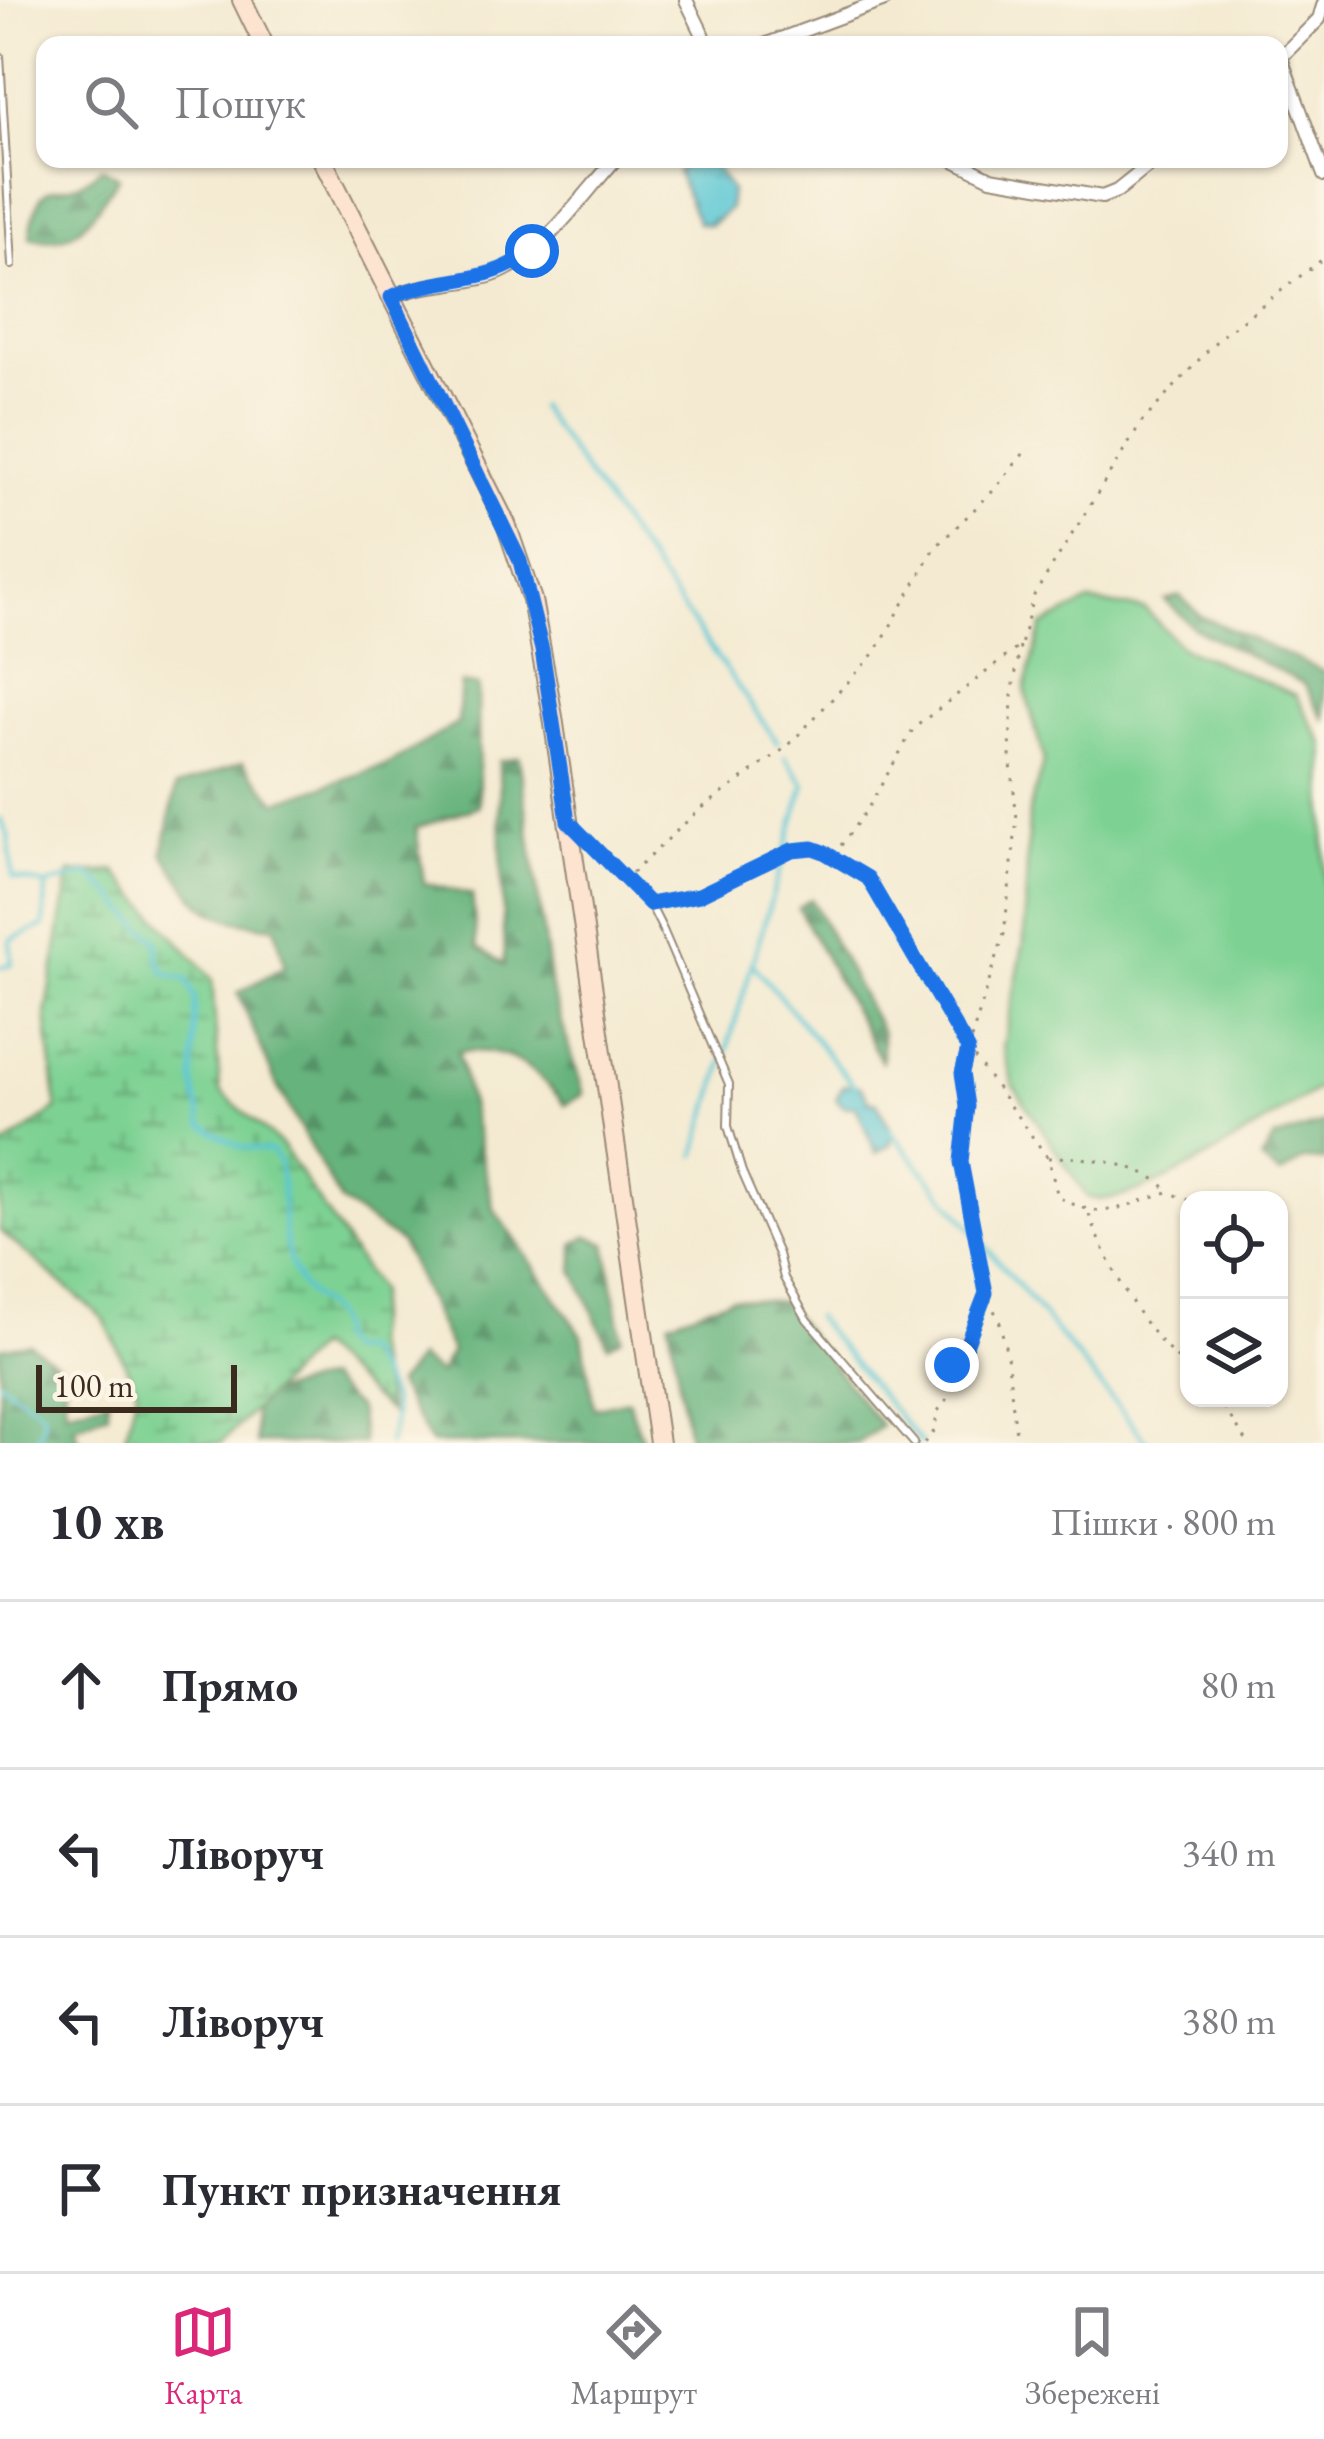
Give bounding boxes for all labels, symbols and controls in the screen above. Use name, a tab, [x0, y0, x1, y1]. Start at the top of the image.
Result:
search box	[36, 36, 1288, 168]
icon: search	[78, 69, 144, 135]
text: Пошук	[174, 73, 306, 131]
route start	[505, 224, 559, 278]
map controls	[1180, 1191, 1288, 1407]
button: locate	[1180, 1191, 1288, 1299]
button: layers	[1180, 1299, 1288, 1407]
route end	[925, 1338, 979, 1392]
scale bar	[36, 1359, 237, 1412]
text: 100 m	[54, 1364, 134, 1407]
text: 10 хв	[48, 1488, 164, 1554]
text: Пішки · 800 m	[1050, 1496, 1276, 1547]
icon: ahead	[48, 1652, 114, 1718]
text: Прямо	[162, 1656, 298, 1714]
text: 80 m	[1200, 1659, 1276, 1710]
icon: left	[48, 1820, 114, 1886]
text: Ліворуч	[162, 1824, 324, 1882]
text: 340 m	[1182, 1827, 1276, 1878]
icon: left	[48, 1988, 114, 2054]
text: Ліворуч	[162, 1992, 324, 2050]
text: 380 m	[1182, 1995, 1276, 2046]
icon: arrive	[48, 2156, 114, 2222]
text: Пункт призначення	[162, 2160, 561, 2218]
tab: Карта	[164, 2299, 243, 2414]
tab: Маршрут	[570, 2299, 697, 2414]
tab: Збережені	[1025, 2299, 1160, 2414]

